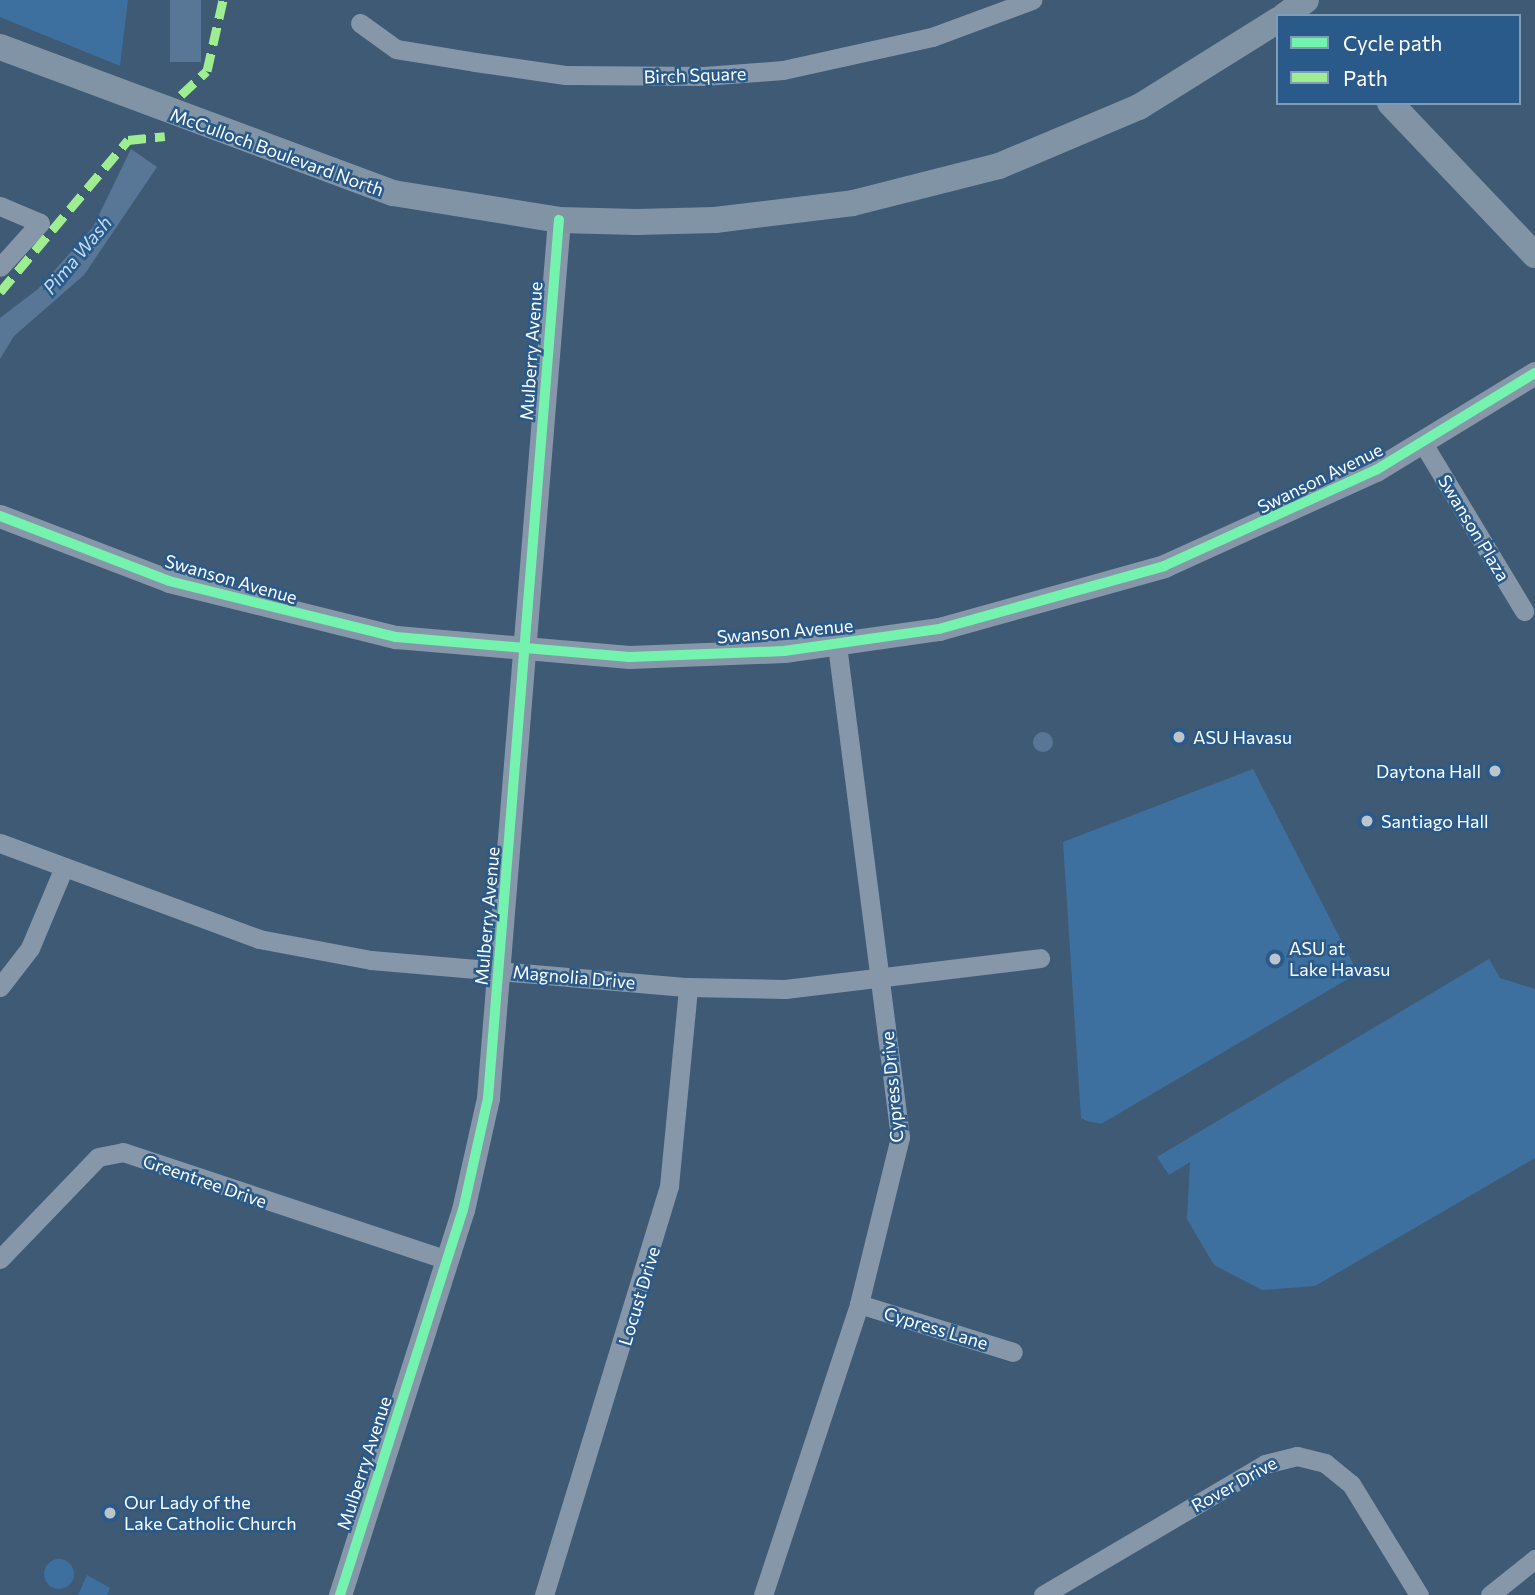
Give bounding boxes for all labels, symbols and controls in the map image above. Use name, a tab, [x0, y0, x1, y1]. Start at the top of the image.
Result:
legend	[1276, 14, 1521, 105]
text: Cycle path	[1343, 30, 1442, 55]
street label: Birch Square	[643, 62, 747, 88]
text: Path	[1343, 65, 1388, 90]
street label: McCulloch Boulevard North	[167, 103, 387, 201]
water label: Pima Wash	[38, 211, 116, 299]
street label: Mulberry Avenue	[515, 281, 547, 421]
street label: Swanson Avenue	[1254, 438, 1386, 518]
street label: Swanson Plaza	[1434, 471, 1514, 585]
street label: Swanson Avenue	[162, 550, 300, 608]
street label: Swanson Avenue	[716, 614, 854, 648]
place label: ASU Havasu	[1193, 726, 1292, 748]
marker: ASU Havasu	[1171, 729, 1187, 745]
place label: Daytona Hall	[1376, 760, 1481, 782]
marker: Daytona Hall	[1487, 763, 1503, 779]
place label: Santiago Hall	[1381, 810, 1489, 832]
marker: Santiago Hall	[1359, 813, 1375, 829]
street label: Mulberry Avenue	[470, 846, 504, 986]
place label: ASU at Lake Havasu	[1289, 938, 1390, 981]
marker: ASU at Lake Havasu	[1267, 951, 1283, 967]
street label: Magnolia Drive	[512, 961, 636, 993]
street label: Cypress Drive	[876, 1030, 908, 1144]
street label: Greentree Drive	[140, 1150, 270, 1212]
street label: Locust Drive	[614, 1244, 664, 1348]
street label: Cypress Lane	[881, 1302, 991, 1354]
street label: Mulberry Avenue	[332, 1394, 396, 1532]
street label: Rover Drive	[1187, 1452, 1281, 1516]
place label: Our Lady of the Lake Catholic Church	[124, 1492, 297, 1534]
marker: Our Lady of the Lake Catholic Church	[102, 1505, 118, 1521]

